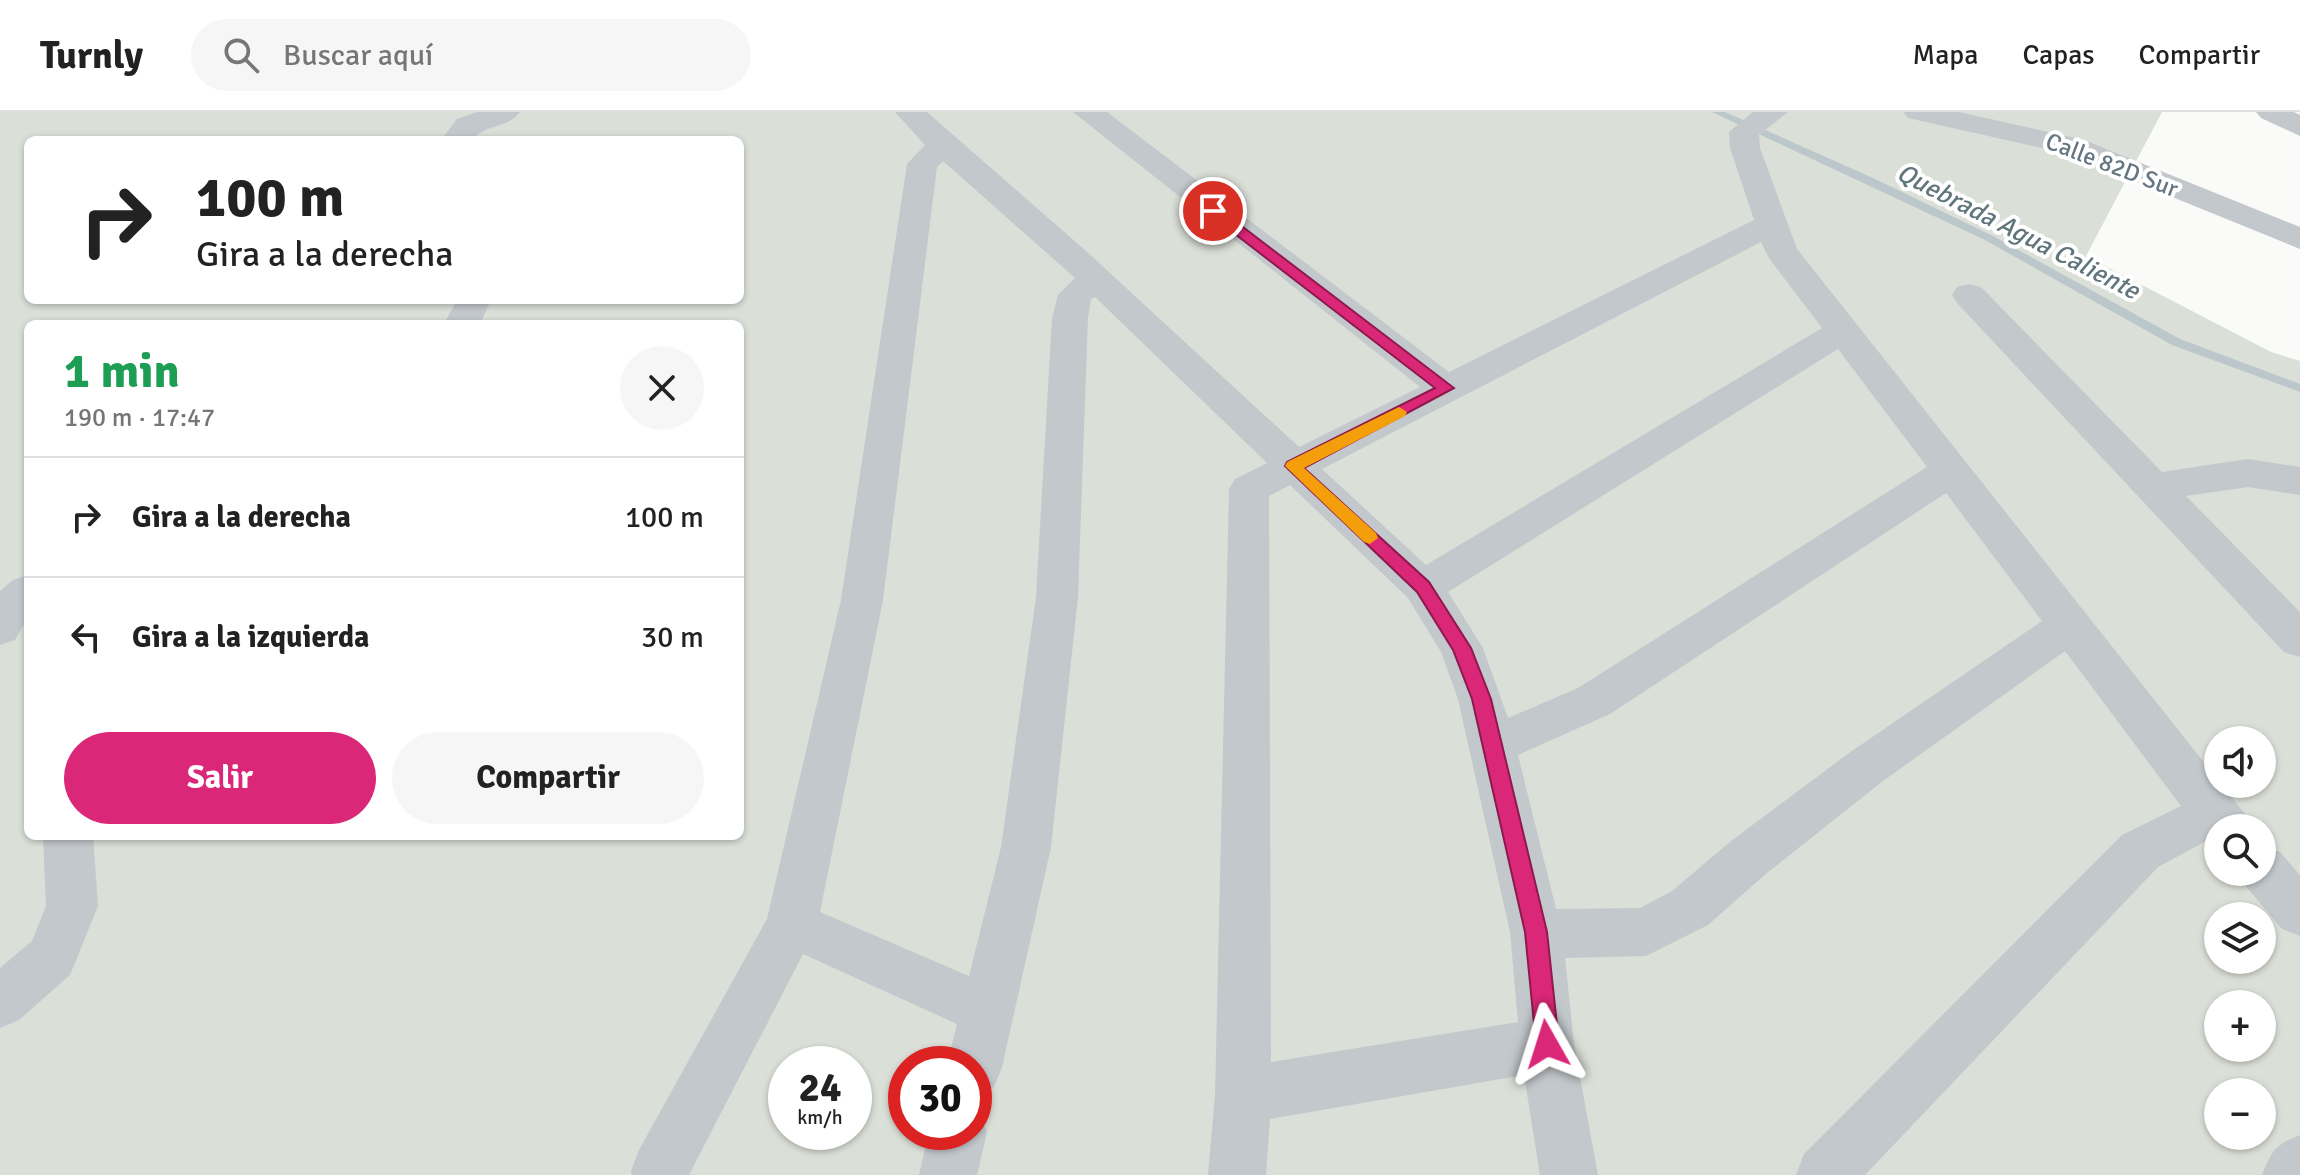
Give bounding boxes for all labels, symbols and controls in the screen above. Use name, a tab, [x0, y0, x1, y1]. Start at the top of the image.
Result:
search box	[191, 19, 751, 91]
text: Turnly	[40, 32, 143, 79]
icon: search	[219, 33, 263, 77]
text: Buscar aquí	[283, 37, 433, 74]
text: Mapa	[1913, 38, 1978, 72]
text: Capas	[2022, 38, 2095, 72]
text: Compartir	[2139, 38, 2260, 72]
street label: Calle 82D Sur	[2042, 126, 2183, 204]
water label: Quebrada Agua Caliente	[1891, 157, 2146, 308]
text: 100 m	[196, 163, 344, 232]
icon: right	[64, 168, 168, 272]
pin	[1179, 177, 1247, 245]
icon: arrive	[1191, 189, 1235, 233]
text: Gira a la derecha	[196, 232, 454, 277]
text: 1 min	[64, 342, 180, 401]
button: close	[620, 346, 704, 430]
text: 190 m · 17:47	[64, 402, 215, 434]
icon: right	[64, 495, 108, 539]
text: Gira a la derecha	[132, 499, 351, 536]
text: 100 m	[625, 499, 704, 536]
icon: left	[64, 615, 108, 659]
text: Gira a la izquierda	[132, 619, 369, 656]
text: 30 m	[641, 619, 704, 656]
map controls	[2204, 726, 2276, 1150]
button: sound	[2204, 726, 2276, 798]
button: Salir	[64, 732, 376, 824]
button: Compartir	[392, 732, 704, 824]
button: search	[2204, 814, 2276, 886]
button: layers	[2204, 902, 2276, 974]
button: +	[2204, 990, 2276, 1062]
position arrow	[1505, 1002, 1589, 1086]
speed limit sign: 30	[888, 1046, 992, 1150]
text: 24	[798, 1063, 842, 1113]
button: −	[2204, 1078, 2276, 1150]
text: km/h	[797, 1105, 843, 1130]

